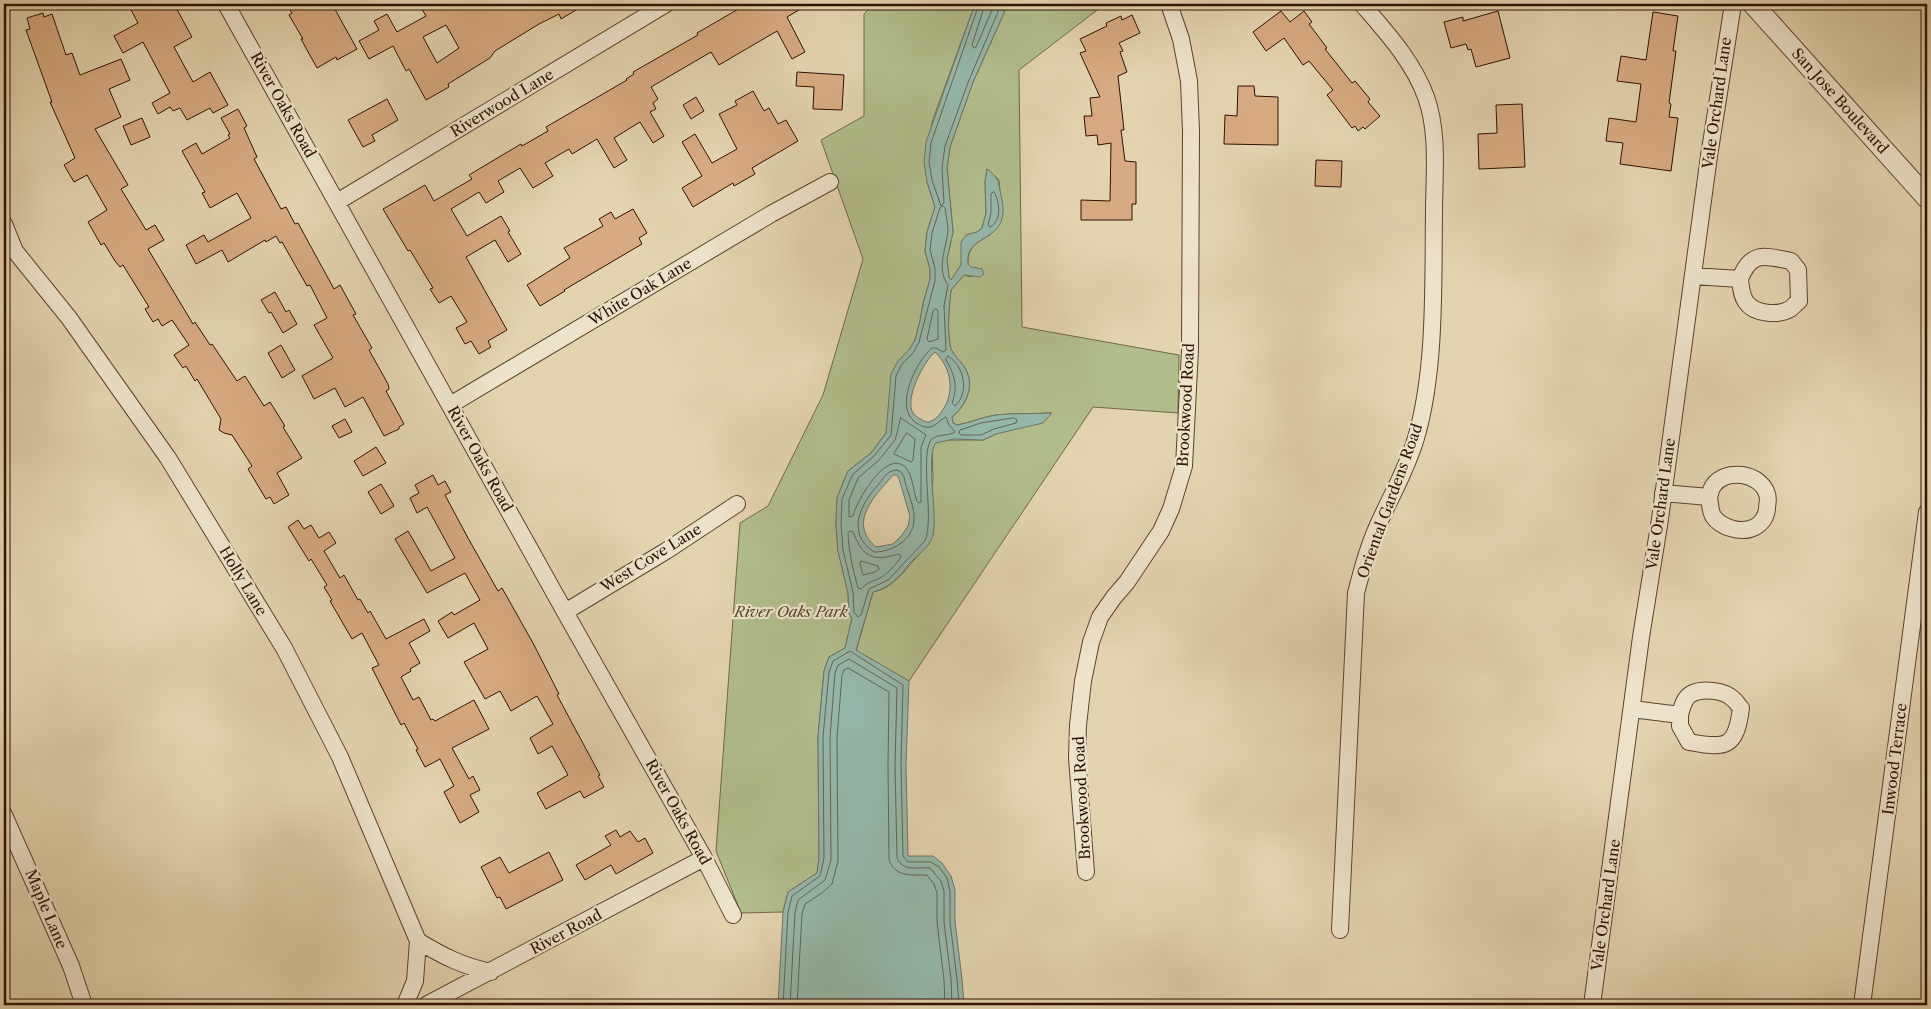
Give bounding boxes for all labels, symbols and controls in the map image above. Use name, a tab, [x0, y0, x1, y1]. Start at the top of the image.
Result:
street label: Vale Orchard Lane	[1698, 36, 1735, 171]
street label: San Jose Boulevard	[1788, 44, 1893, 157]
street label: River Oaks Road	[246, 48, 320, 161]
street label: Riverwood Lane	[447, 64, 557, 141]
street label: White Oak Lane	[584, 253, 695, 330]
street label: Brookwood Road	[1173, 343, 1198, 467]
street label: River Oaks Road	[443, 402, 517, 515]
street label: Oriental Gardens Road	[1353, 421, 1426, 581]
street label: Vale Orchard Lane	[1642, 437, 1679, 572]
street label: West Cove Lane	[596, 519, 705, 597]
street label: Holly Lane	[215, 542, 272, 619]
park label: River Oaks Park	[733, 602, 848, 621]
street label: Inwood Terrace	[1878, 702, 1911, 816]
street label: Brookwood Road	[1069, 736, 1094, 860]
street label: River Oaks Road	[641, 755, 715, 868]
street label: Vale Orchard Lane	[1587, 838, 1624, 973]
street label: Maple Lane	[21, 866, 72, 951]
street label: River Road	[527, 905, 605, 958]

